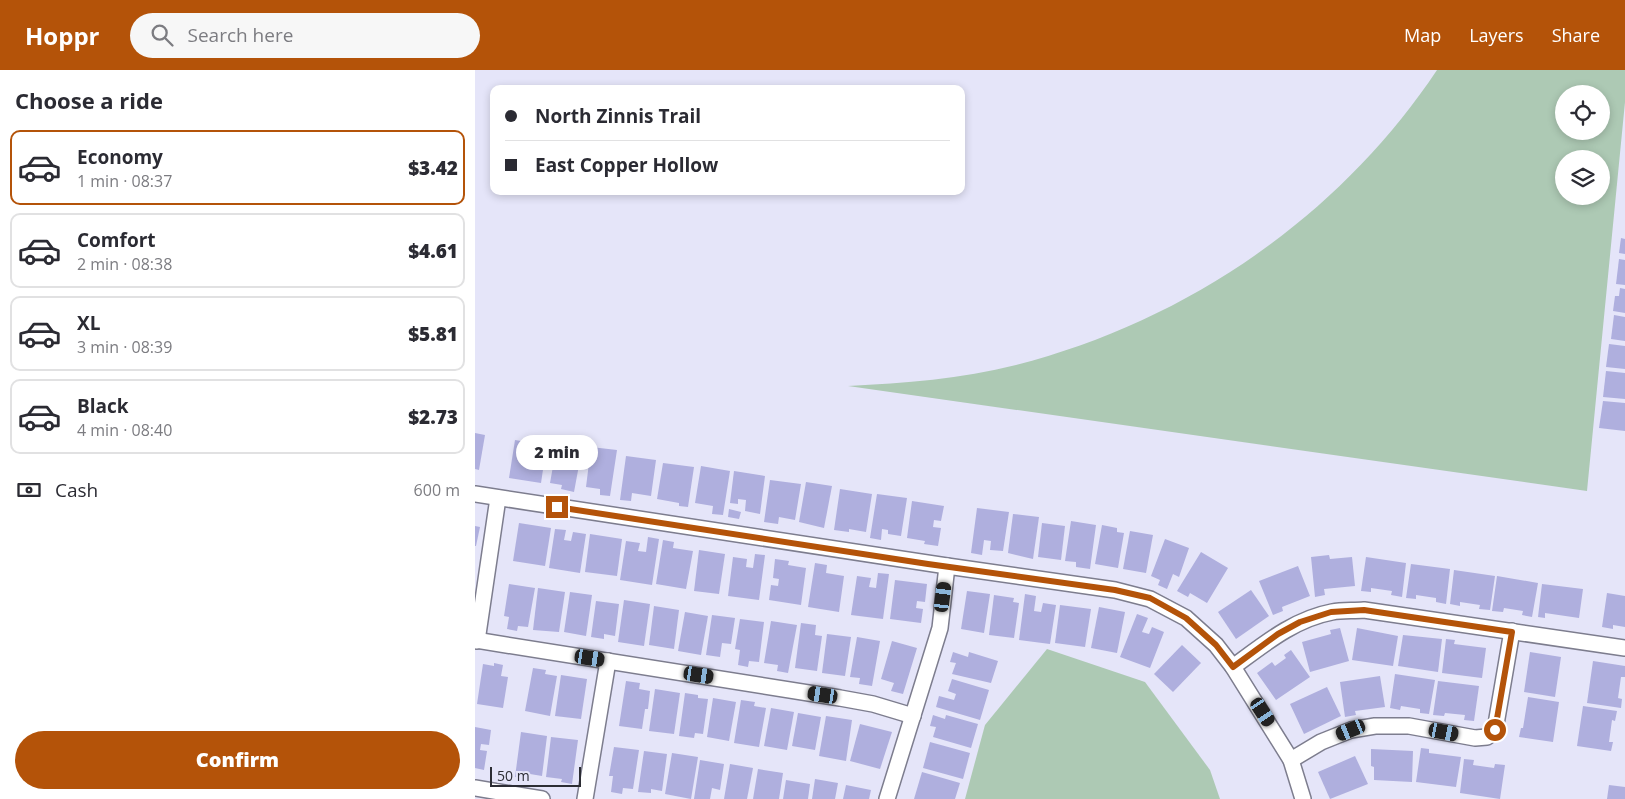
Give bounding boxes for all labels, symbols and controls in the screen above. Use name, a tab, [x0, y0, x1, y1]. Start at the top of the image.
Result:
search box	[130, 13, 480, 58]
text: Hoppr	[25, 19, 100, 52]
icon: search	[148, 21, 176, 49]
text: Search here	[188, 22, 293, 48]
text: Map	[1404, 23, 1441, 47]
text: Layers	[1469, 23, 1524, 47]
text: Share	[1552, 23, 1600, 47]
text: Choose a ride	[15, 85, 163, 115]
map controls	[1555, 85, 1610, 205]
button: locate	[1555, 85, 1610, 140]
text: North Zinnis Trail	[535, 103, 701, 129]
text: Economy	[77, 144, 163, 170]
icon: car	[17, 145, 62, 190]
button: layers	[1555, 150, 1610, 205]
text: East Copper Hollow	[535, 152, 718, 178]
text: $3.42	[408, 155, 458, 181]
text: 1 min · 08:37	[77, 170, 172, 192]
text: Comfort	[77, 227, 156, 253]
icon: car	[17, 228, 62, 273]
text: $4.61	[408, 238, 458, 264]
text: 2 min · 08:38	[77, 253, 172, 275]
text: XL	[77, 310, 100, 336]
icon: car	[17, 311, 62, 356]
text: $5.81	[408, 321, 458, 347]
text: 3 min · 08:39	[77, 336, 172, 358]
text: Black	[77, 393, 129, 419]
icon: car	[17, 394, 62, 439]
text: $2.73	[408, 404, 458, 430]
text: 4 min · 08:40	[77, 419, 172, 441]
callout: 2 min	[516, 434, 598, 470]
text: 2 min	[534, 441, 580, 463]
icon: cash	[15, 476, 43, 504]
text: Cash	[55, 477, 98, 503]
text: 600 m	[414, 479, 460, 501]
route end	[546, 496, 568, 518]
car	[933, 581, 952, 613]
car	[574, 648, 605, 668]
car	[683, 665, 714, 685]
car	[807, 685, 838, 705]
car	[1248, 695, 1277, 729]
car	[1334, 717, 1367, 743]
route start	[1484, 719, 1506, 741]
car	[1427, 722, 1460, 742]
button: Confirm	[15, 731, 460, 789]
scale bar	[490, 764, 581, 787]
text: 50 m	[497, 766, 530, 785]

